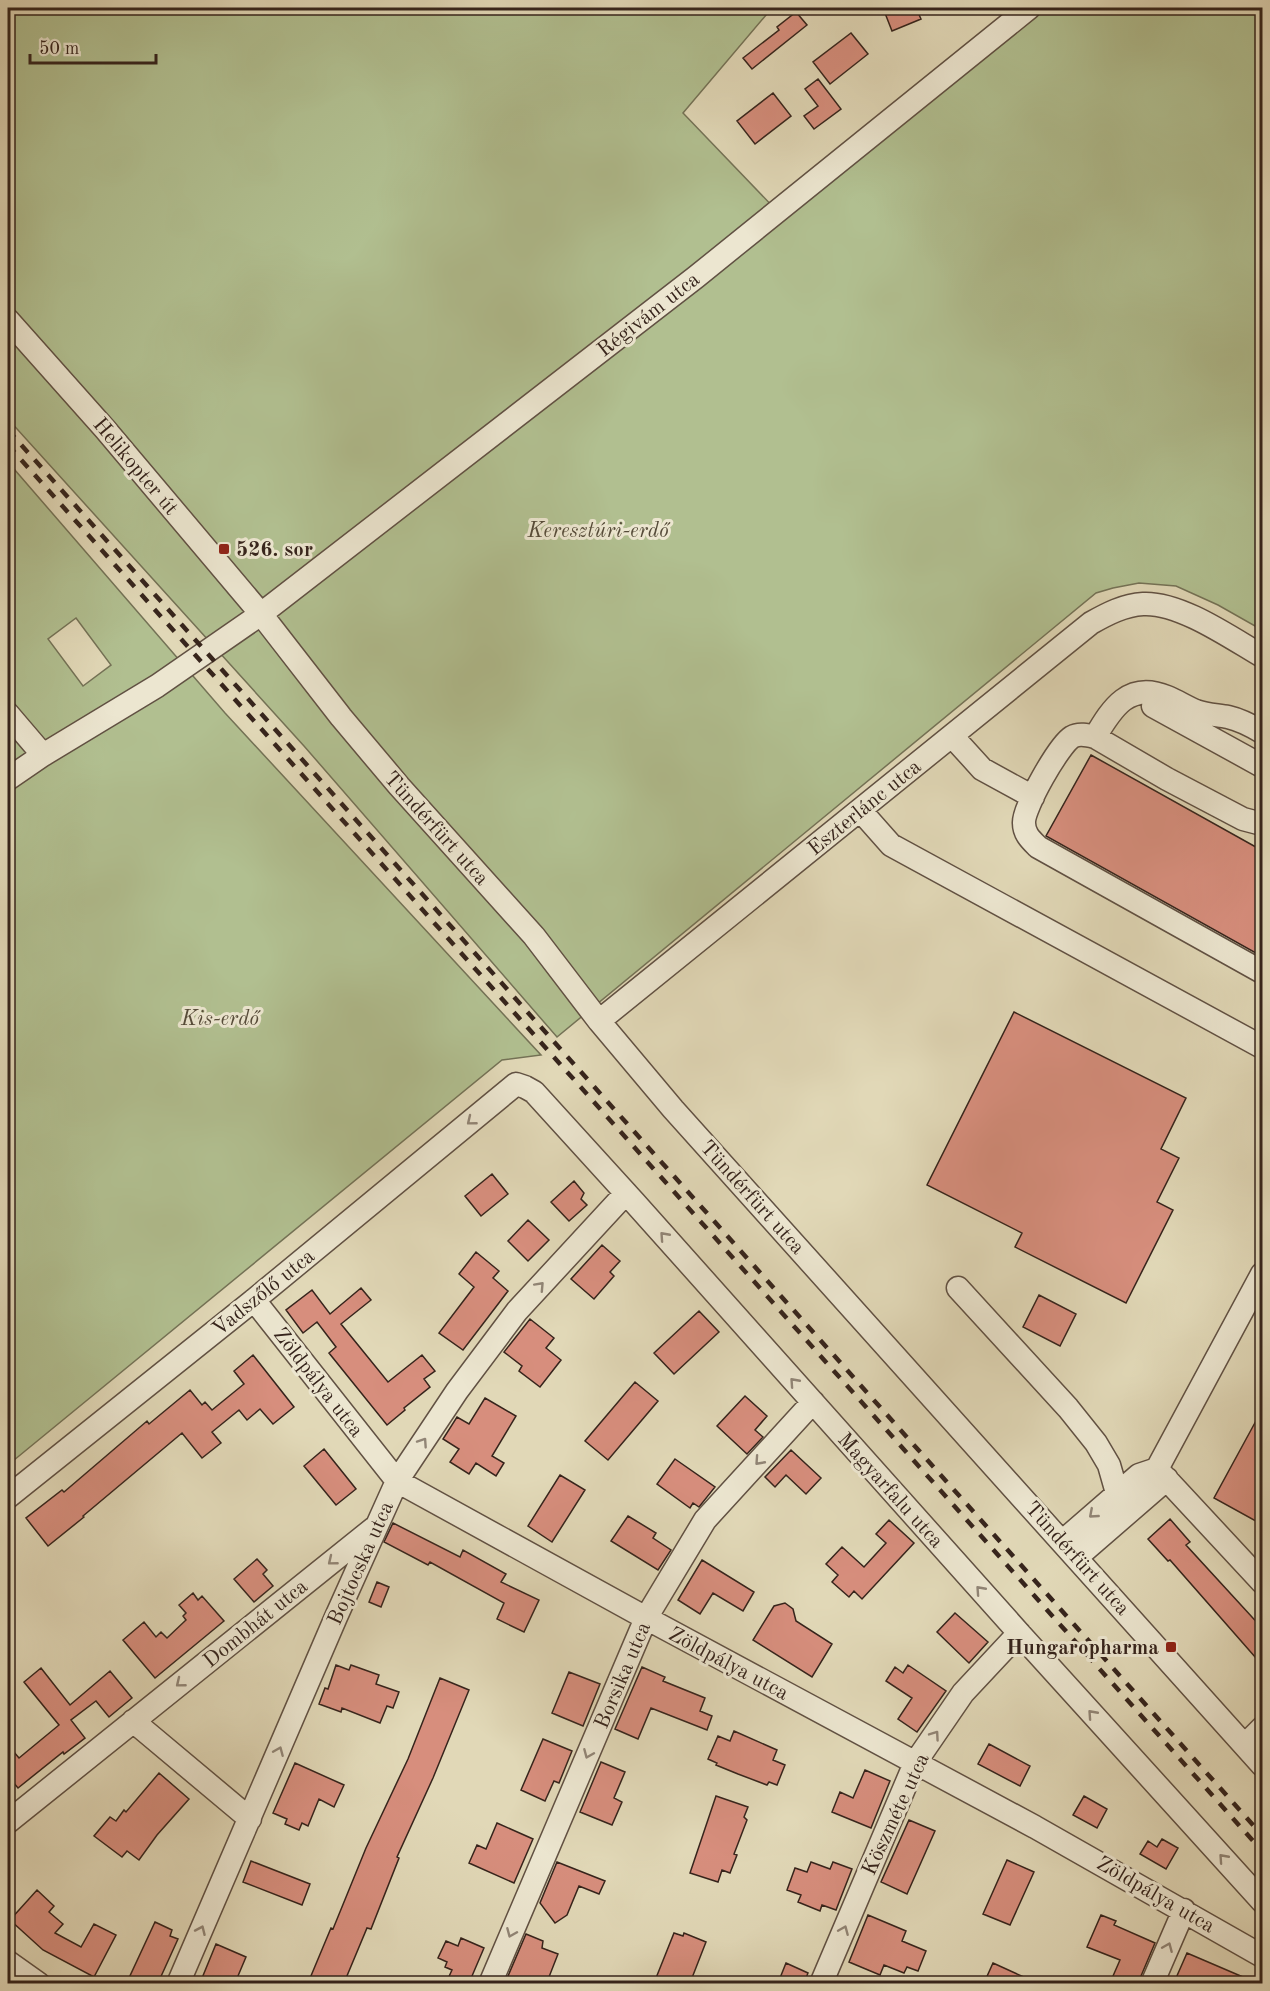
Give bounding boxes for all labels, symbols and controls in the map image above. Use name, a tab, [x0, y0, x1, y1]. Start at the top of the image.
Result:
scale bar	[30, 27, 156, 65]
text: 50 m	[39, 40, 79, 58]
street label: Régivám utca	[594, 269, 704, 361]
street label: Helikopter út	[88, 414, 181, 520]
park label: Keresztúri-erdő	[526, 521, 671, 542]
place label: 526. sor	[236, 540, 313, 561]
marker: 526. sor	[217, 542, 231, 556]
street label: Eszterlánc utca	[804, 756, 926, 860]
street label: Tündérfürt utca	[380, 768, 492, 890]
park label: Kis-erdő	[180, 1009, 261, 1030]
one-way arrow	[467, 1114, 478, 1125]
street label: Tündérfürt utca	[696, 1137, 808, 1259]
one-way arrow	[660, 1232, 671, 1243]
street label: Vadszőlő utca	[209, 1246, 319, 1341]
one-way arrow	[533, 1282, 544, 1293]
street label: Zöldpálya utca	[269, 1324, 367, 1442]
one-way arrow	[790, 1378, 801, 1388]
street label: Magyarfalu utca	[833, 1429, 947, 1553]
one-way arrow	[416, 1437, 427, 1448]
one-way arrow	[755, 1454, 766, 1465]
street label: Tündérfürt utca	[1021, 1498, 1133, 1620]
street label: Bojtocska utca	[325, 1499, 398, 1629]
one-way arrow	[1089, 1507, 1100, 1518]
one-way arrow	[328, 1554, 339, 1565]
street label: Dombhát utca	[200, 1576, 312, 1672]
one-way arrow	[976, 1586, 987, 1597]
street label: Borsika utca	[592, 1619, 655, 1732]
street label: Zöldpálya utca	[665, 1624, 792, 1705]
place label: Hungaropharma	[1006, 1638, 1159, 1659]
marker: Hungaropharma	[1164, 1640, 1178, 1654]
one-way arrow	[176, 1676, 187, 1687]
one-way arrow	[1088, 1710, 1099, 1721]
one-way arrow	[928, 1730, 939, 1741]
one-way arrow	[272, 1746, 284, 1757]
one-way arrow	[583, 1747, 595, 1758]
street label: Köszméte utca	[859, 1750, 934, 1879]
street label: Zöldpálya utca	[1093, 1853, 1218, 1938]
one-way arrow	[1219, 1854, 1230, 1865]
one-way arrow	[194, 1925, 206, 1936]
one-way arrow	[836, 1925, 848, 1936]
one-way arrow	[507, 1927, 519, 1938]
one-way arrow	[1161, 1942, 1173, 1953]

